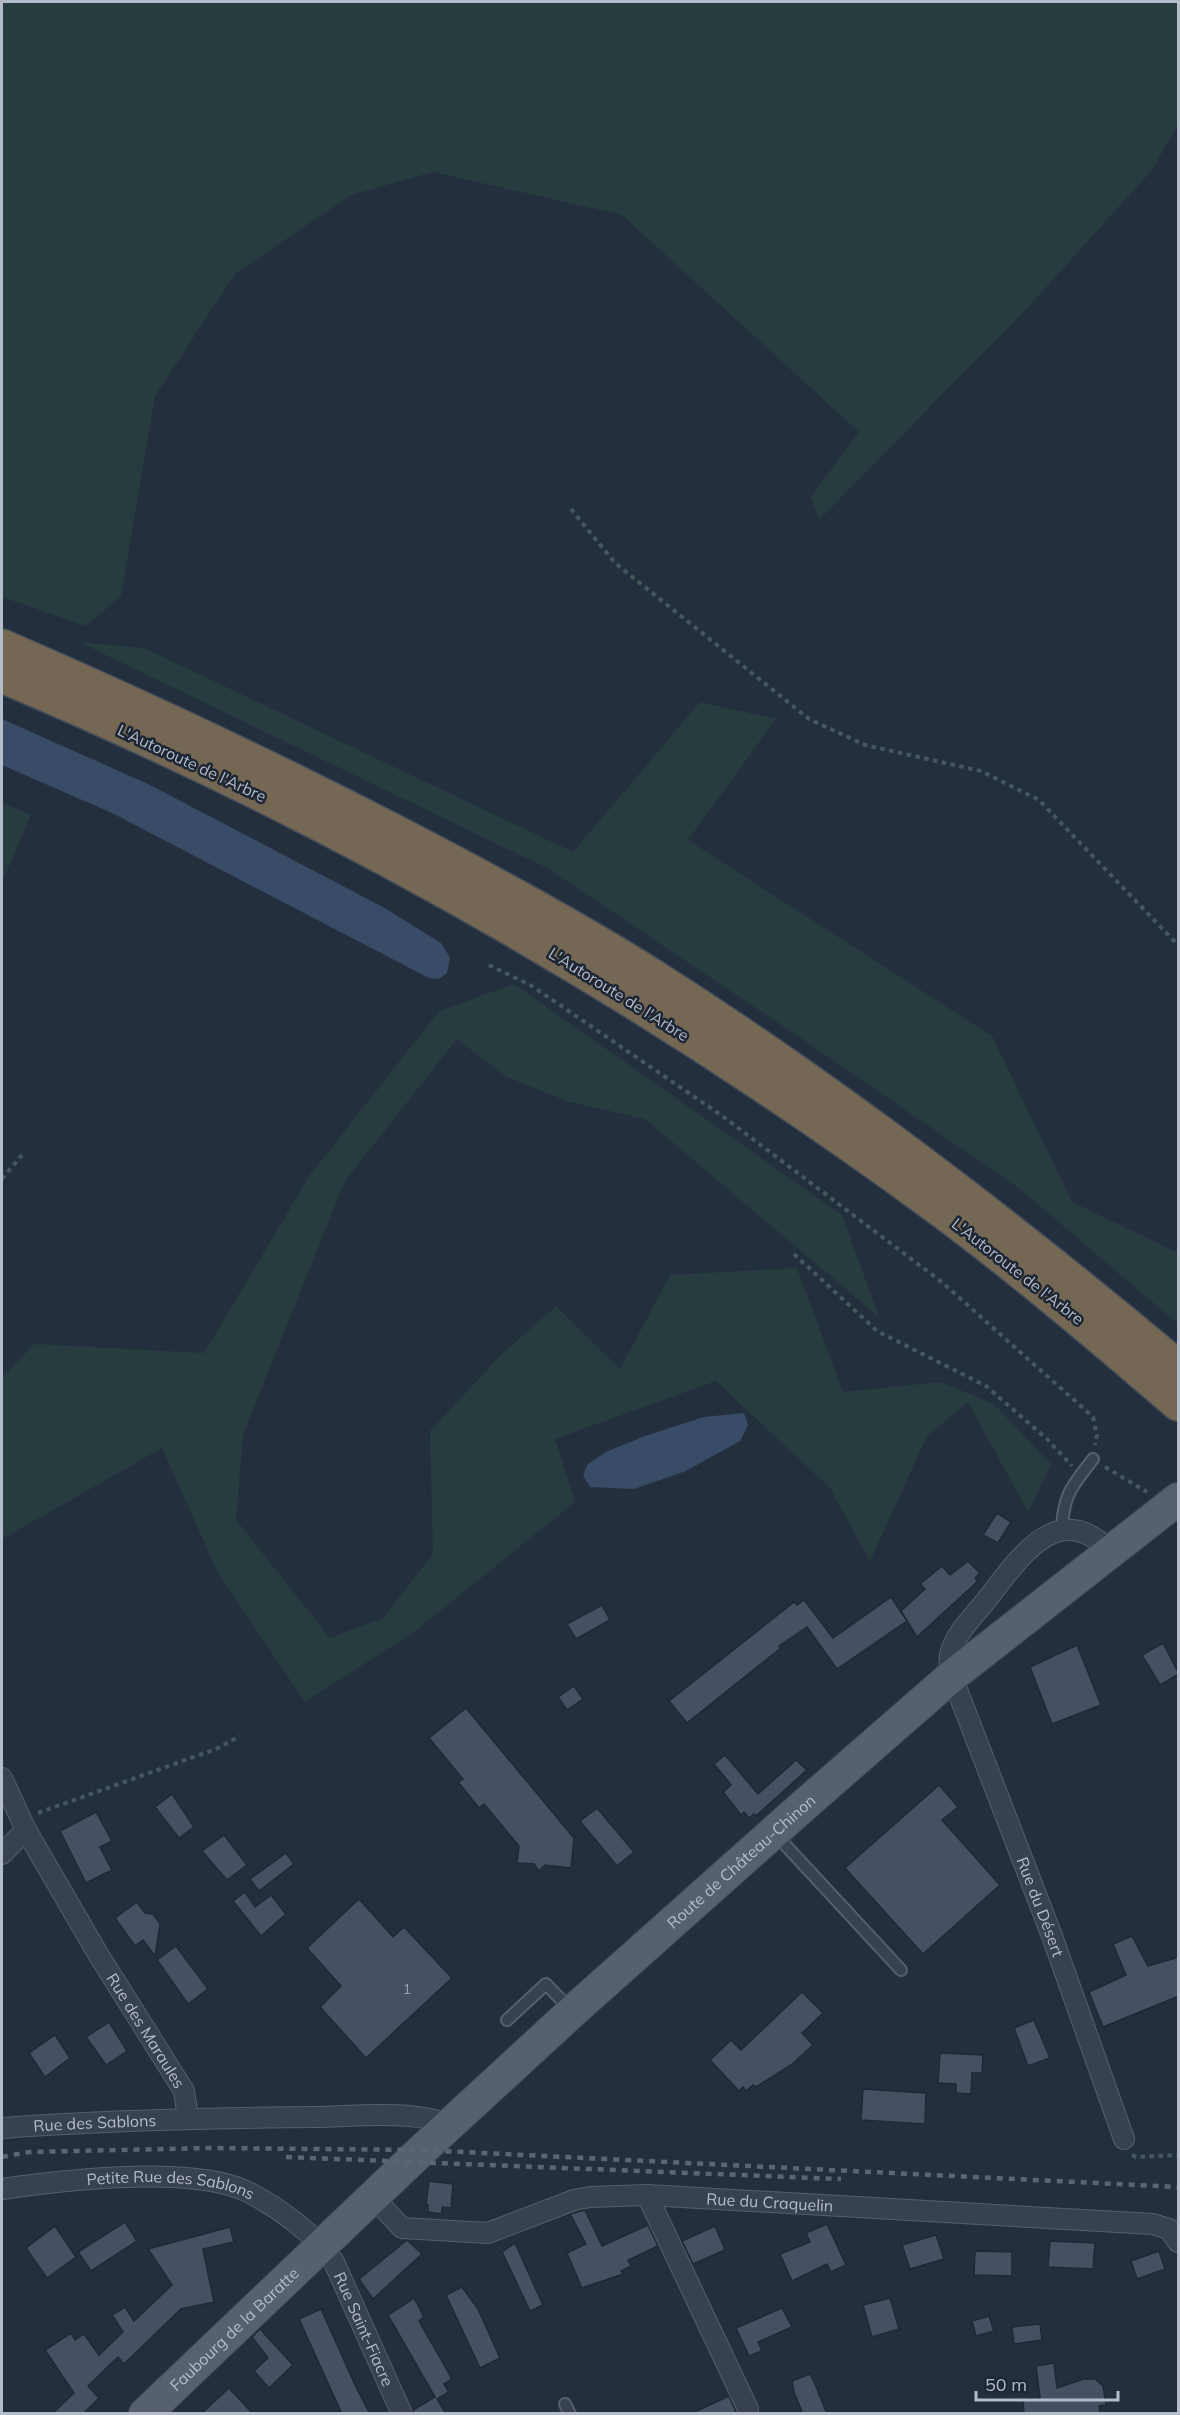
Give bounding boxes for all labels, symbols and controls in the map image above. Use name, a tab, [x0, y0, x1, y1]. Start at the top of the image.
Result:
street label: L'Autoroute de l'Arbre	[114, 720, 270, 806]
street label: L'Autoroute de l'Arbre	[545, 943, 693, 1045]
street label: L'Autoroute de l'Arbre	[948, 1213, 1088, 1329]
street label: Route de Château-Chinon	[663, 1790, 820, 1933]
street label: Rue du Désert	[1012, 1854, 1069, 1960]
street label: Rue des Maraules	[102, 1969, 190, 2092]
house number: 1	[403, 1980, 411, 1998]
street label: Rue des Sablons	[33, 2110, 157, 2136]
street label: Petite Rue des Sablons	[86, 2166, 258, 2204]
street label: Rue du Craquelin	[706, 2188, 834, 2216]
street label: Faubourg de la Baratte	[165, 2263, 303, 2395]
street label: Rue Saint-Fiacre	[330, 2269, 398, 2389]
scale bar	[976, 2364, 1118, 2402]
text: 50 m	[985, 2373, 1027, 2396]

